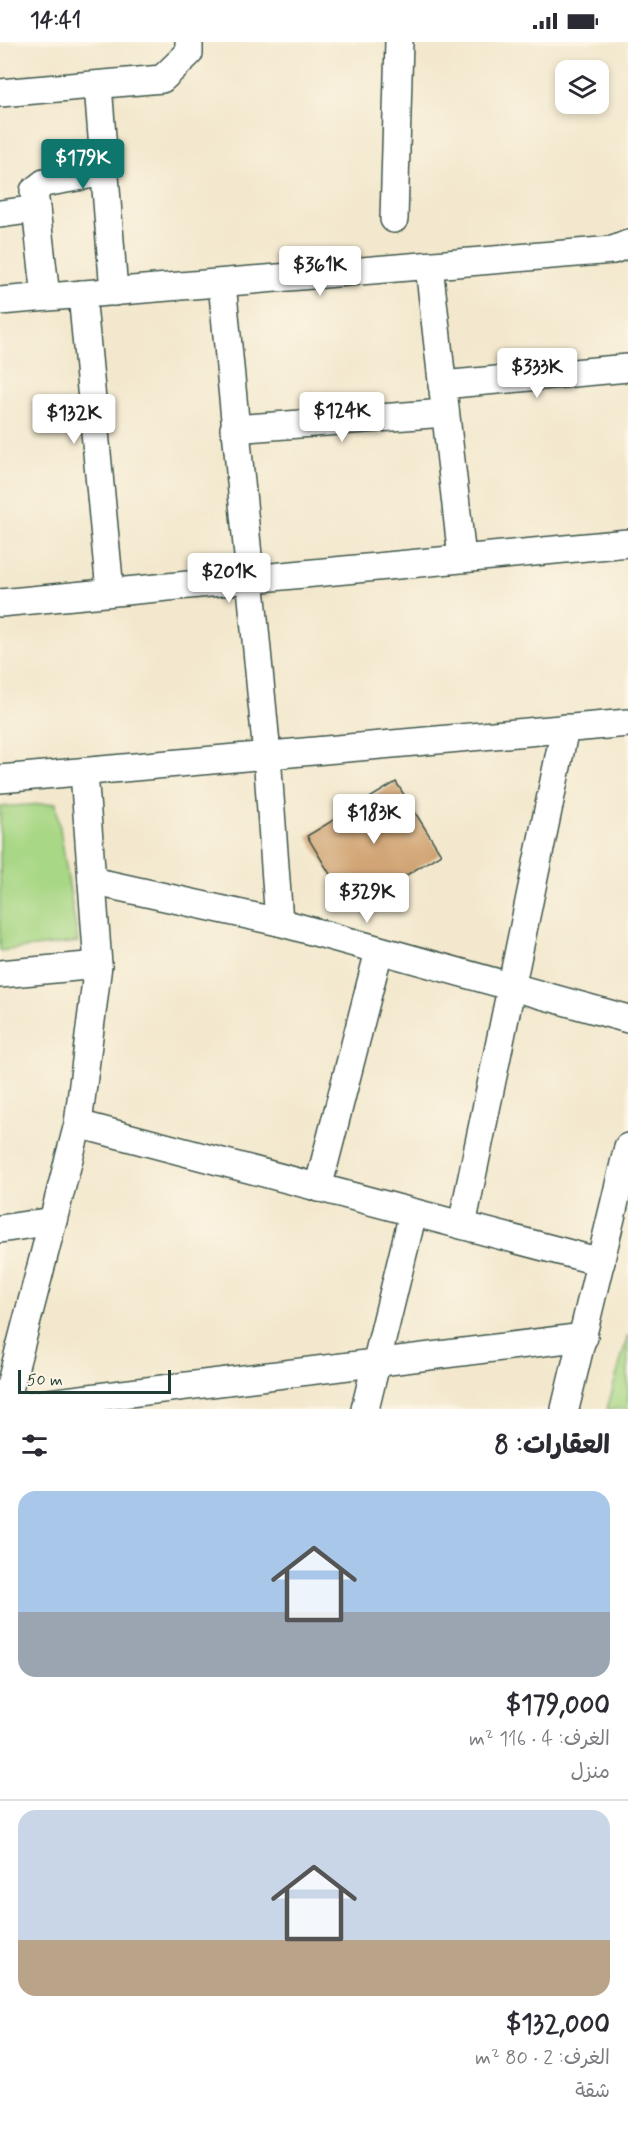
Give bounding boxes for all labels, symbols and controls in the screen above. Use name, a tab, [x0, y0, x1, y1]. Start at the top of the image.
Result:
text: 14:41	[30, 7, 81, 35]
map controls	[555, 60, 609, 114]
button: layers	[555, 60, 609, 114]
pin: $179K	[41, 139, 125, 190]
text: $179K	[55, 145, 111, 172]
pin: $361K	[278, 246, 362, 297]
text: $361K	[293, 252, 347, 279]
pin: $333K	[495, 348, 579, 399]
text: $333K	[511, 354, 563, 381]
pin: $124K	[300, 392, 384, 443]
pin: $132K	[32, 394, 116, 445]
text: $124K	[313, 398, 371, 425]
text: $132K	[46, 400, 102, 427]
pin: $201K	[187, 553, 271, 604]
text: $201K	[202, 559, 256, 586]
pin: $183K	[332, 794, 416, 845]
text: $183K	[347, 800, 401, 827]
pin: $329K	[325, 873, 409, 924]
text: $329K	[339, 879, 395, 906]
scale bar	[18, 1367, 171, 1394]
text: 50 m	[27, 1370, 63, 1391]
icon: filters	[18, 1429, 51, 1462]
text: العقارات: 8	[494, 1429, 610, 1463]
icon: home	[260, 1530, 368, 1638]
text: $179,000	[506, 1689, 610, 1723]
text: الغرف: 4 · 116 m²	[469, 1726, 610, 1753]
text: منزل	[571, 1759, 610, 1786]
icon: home	[260, 1849, 368, 1957]
text: $132,000	[506, 2008, 610, 2042]
text: الغرف: 2 · 80 m²	[475, 2045, 610, 2072]
text: شقة	[575, 2078, 610, 2105]

